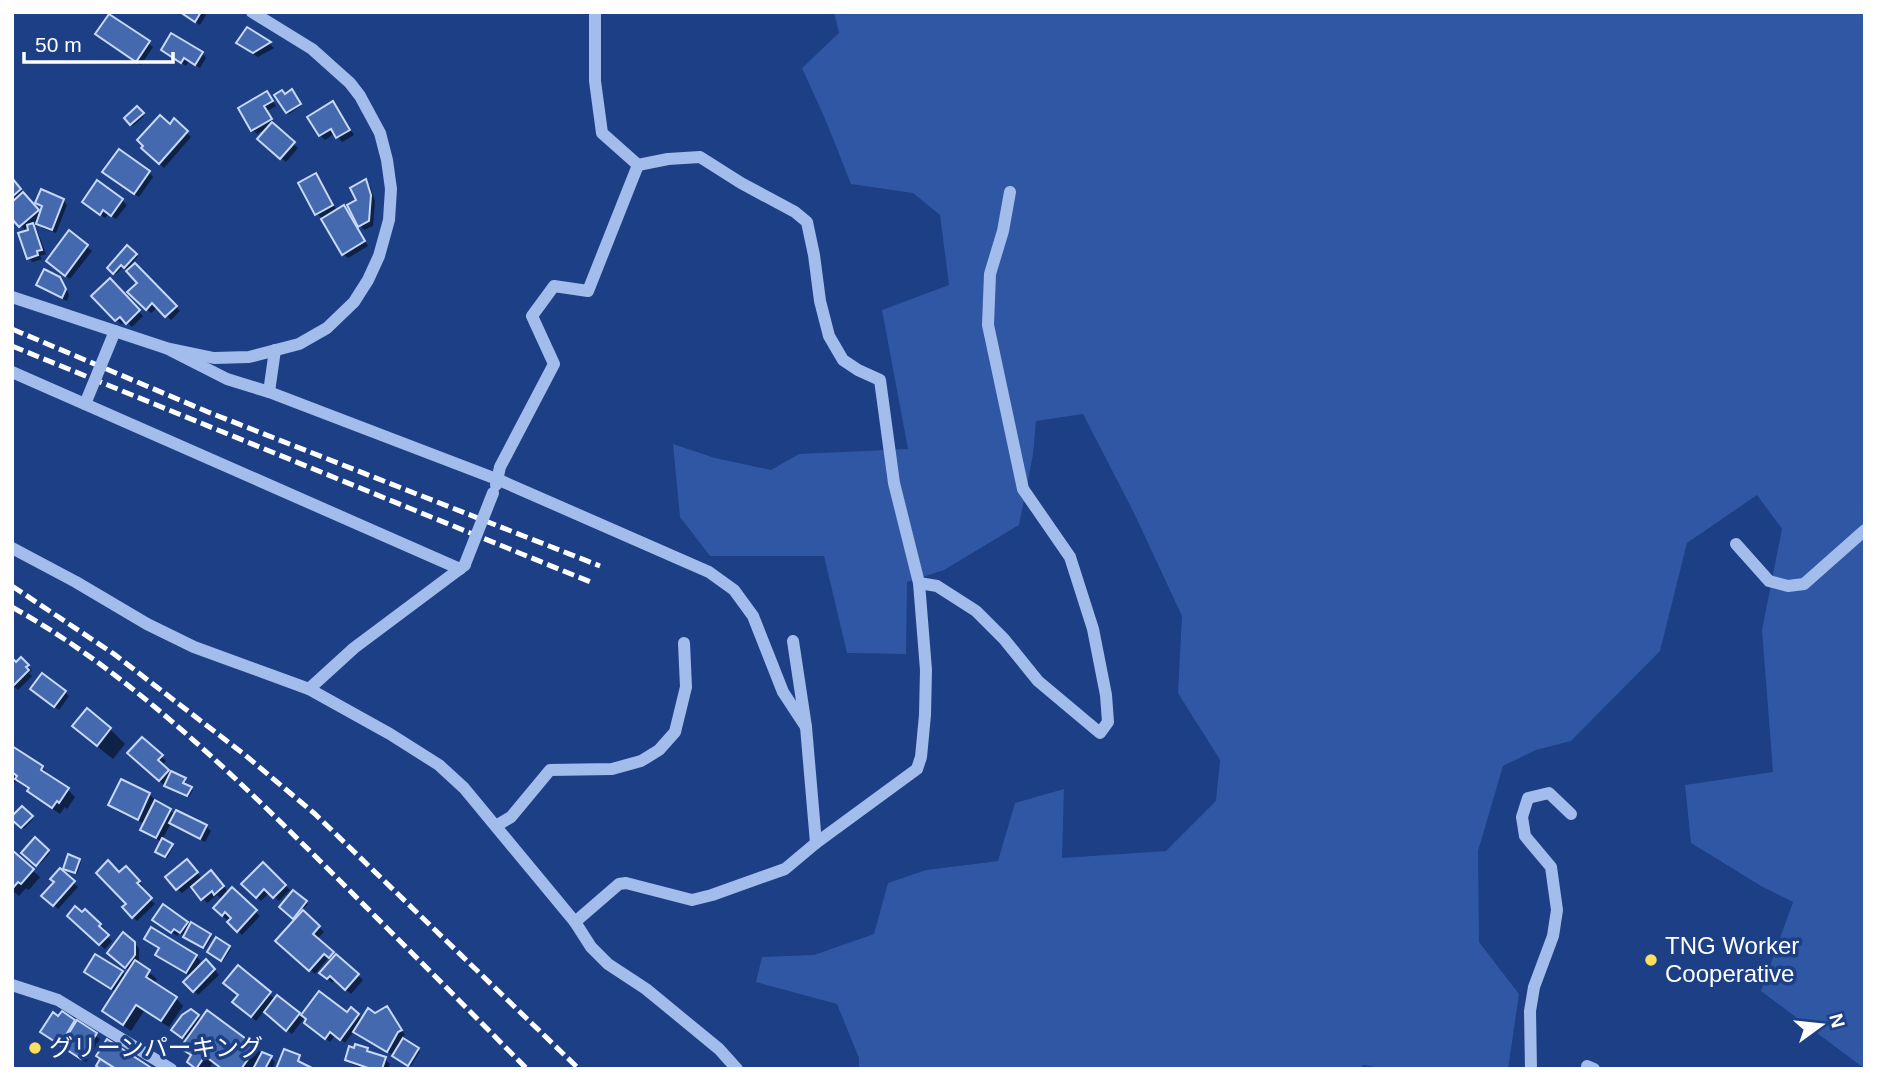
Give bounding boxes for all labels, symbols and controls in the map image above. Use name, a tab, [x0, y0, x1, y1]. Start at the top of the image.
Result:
scale bar	[24, 21, 173, 65]
text: 50 m	[35, 33, 82, 56]
place label: TNG Worker Cooperative	[1665, 932, 1799, 987]
marker: TNG Worker Cooperative	[1643, 952, 1659, 968]
north arrow	[1786, 990, 1856, 1060]
text: N	[1825, 1011, 1849, 1030]
place label: グリーンパーキング	[49, 1034, 263, 1061]
marker: グリーンパーキング	[27, 1040, 43, 1056]

